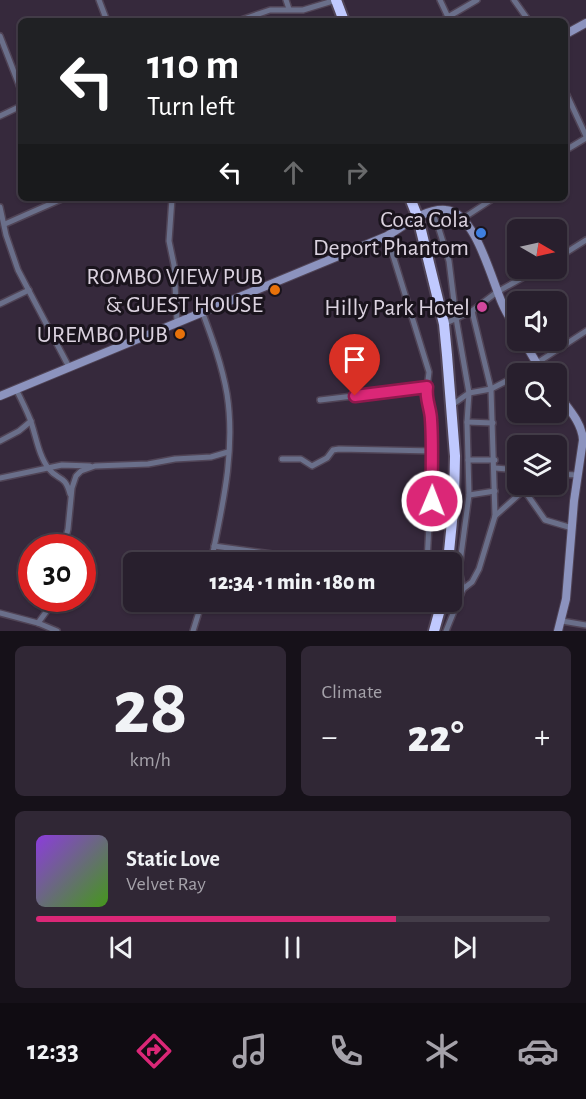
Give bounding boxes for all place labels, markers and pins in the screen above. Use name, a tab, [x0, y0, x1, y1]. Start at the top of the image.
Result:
place label: Coca Cola Deport Phantom	[313, 208, 469, 260]
marker: Coca Cola Deport Phantom	[474, 226, 488, 240]
place label: ROMBO VIEW PUB & GUEST HOUSE	[86, 265, 263, 317]
marker: ROMBO VIEW PUB & GUEST HOUSE	[268, 283, 282, 297]
place label: Hilly Park Hotel	[324, 296, 470, 320]
marker: Hilly Park Hotel	[475, 300, 489, 314]
place label: UREMBO PUB	[37, 323, 168, 347]
marker: UREMBO PUB	[173, 327, 187, 341]
pin	[329, 334, 380, 396]

